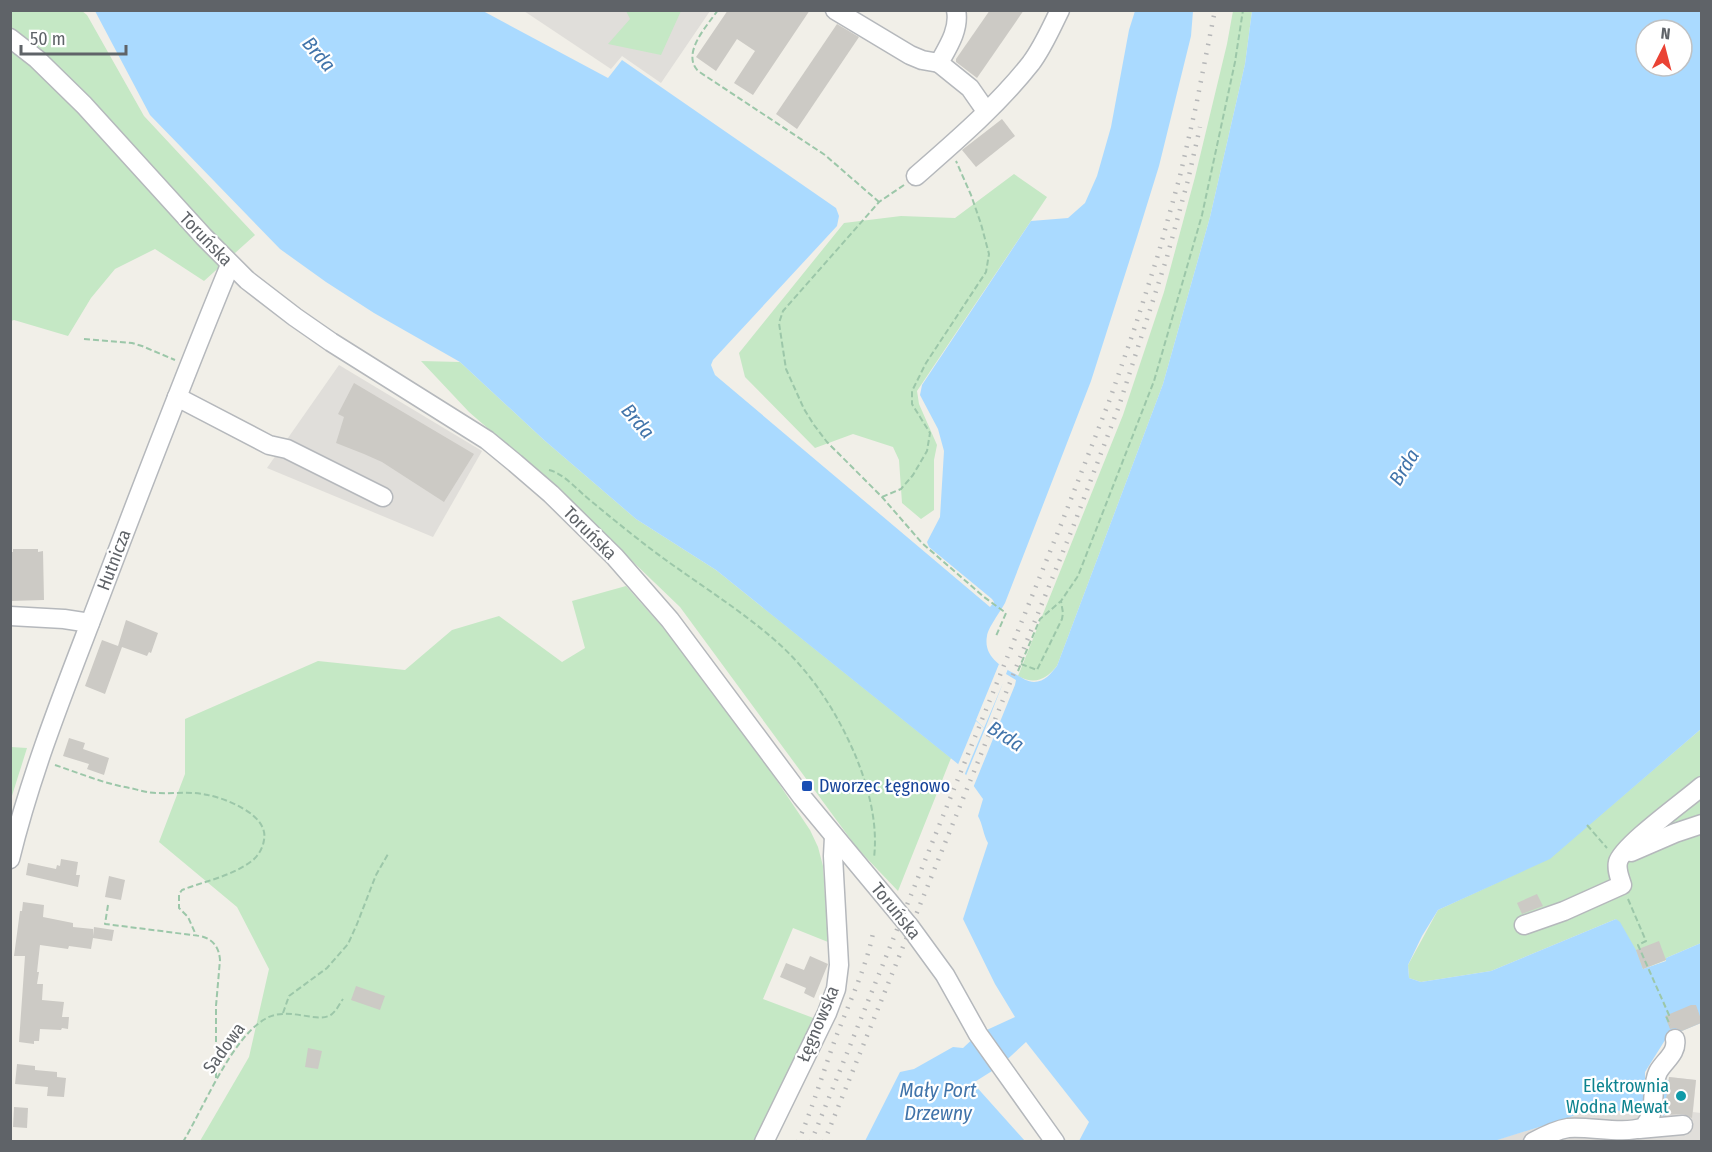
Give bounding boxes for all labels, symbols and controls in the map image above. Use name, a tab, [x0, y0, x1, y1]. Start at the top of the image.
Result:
scale bar	[21, 18, 126, 56]
north arrow	[1634, 18, 1694, 78]
text: N	[1660, 24, 1671, 44]
text: 50 m	[30, 28, 66, 50]
water label: Brda	[297, 32, 341, 76]
street label: Toruńska	[175, 207, 237, 271]
water label: Brda	[616, 399, 660, 443]
water label: Brda	[1384, 444, 1424, 490]
street label: Toruńska	[559, 502, 621, 564]
street label: Hutnicza	[92, 526, 136, 594]
water label: Brda	[983, 715, 1029, 757]
place label: Dworzec Łęgnowo	[819, 775, 950, 797]
marker: Dworzec Łęgnowo	[800, 779, 814, 793]
street label: Toruńska	[866, 878, 926, 944]
street label: Łęgnowska	[792, 982, 844, 1065]
street label: Sadowa	[198, 1018, 250, 1078]
place label: Elektrownia Wodna Mewat	[1566, 1075, 1669, 1118]
water label: Mały Port Drzewny	[899, 1078, 977, 1125]
marker: Elektrownia Wodna Mewat	[1674, 1089, 1688, 1103]

